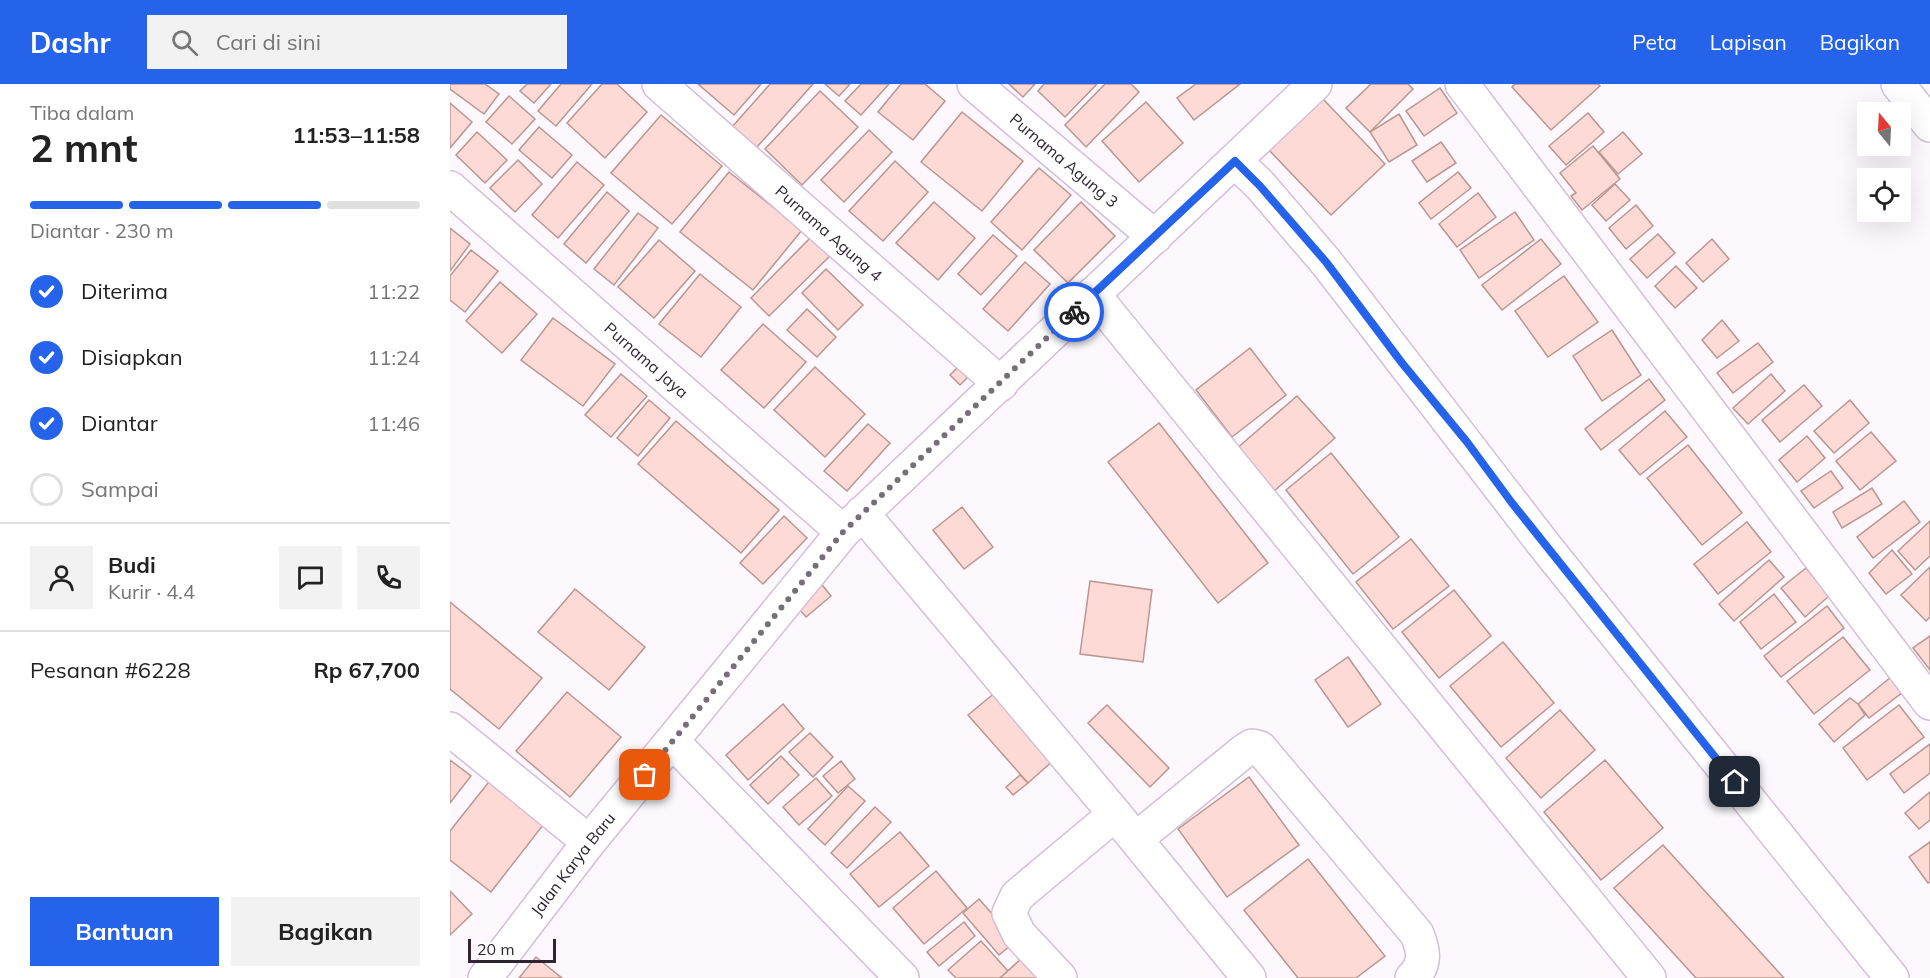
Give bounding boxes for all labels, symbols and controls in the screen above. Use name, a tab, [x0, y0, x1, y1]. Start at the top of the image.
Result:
search box	[147, 15, 567, 69]
text: Dashr	[30, 25, 111, 60]
icon: search	[168, 26, 201, 59]
text: Cari di sini	[216, 28, 321, 56]
text: Peta	[1632, 29, 1677, 55]
text: Lapisan	[1710, 29, 1787, 55]
text: Bagikan	[1820, 29, 1900, 55]
text: Tiba dalam	[30, 100, 134, 125]
north arrow	[1857, 102, 1911, 156]
map controls	[1857, 102, 1911, 222]
street label: Purnama Agung 3	[1006, 109, 1122, 212]
text: 11:53–11:58	[292, 121, 420, 149]
text: 2 mnt	[30, 123, 137, 172]
button: locate	[1857, 168, 1911, 222]
street label: Purnama Agung 4	[771, 181, 887, 286]
text: Diantar · 230 m	[30, 218, 174, 243]
icon: check	[30, 275, 63, 308]
text: Diterima	[81, 277, 168, 305]
text: 11:22	[367, 279, 420, 304]
courier	[1044, 282, 1104, 342]
icon: bike	[1058, 296, 1091, 329]
street label: Purnama Jaya	[600, 318, 692, 402]
icon: check	[30, 341, 63, 374]
text: Disiapkan	[81, 343, 183, 371]
text: 11:24	[367, 345, 420, 370]
icon: check	[30, 407, 63, 440]
text: Diantar	[81, 409, 158, 437]
text: 11:46	[367, 411, 420, 436]
text: Sampai	[81, 475, 159, 503]
button: person	[30, 546, 93, 609]
button: chat	[279, 546, 342, 609]
button: phone	[357, 546, 420, 609]
text: Budi	[108, 551, 156, 579]
text: Kurir · 4.4	[108, 579, 195, 604]
text: Pesanan #6228	[30, 656, 191, 684]
text: Rp 67,700	[313, 656, 420, 684]
pin	[619, 749, 670, 800]
pin	[1709, 756, 1760, 807]
icon: bag	[628, 758, 661, 791]
icon: home	[1718, 765, 1751, 798]
street label: Jalan Karya Baru	[526, 808, 619, 920]
button: Bantuan	[30, 897, 219, 966]
button: Bagikan	[231, 897, 420, 966]
scale bar	[468, 936, 556, 964]
text: 20 m	[477, 939, 514, 959]

